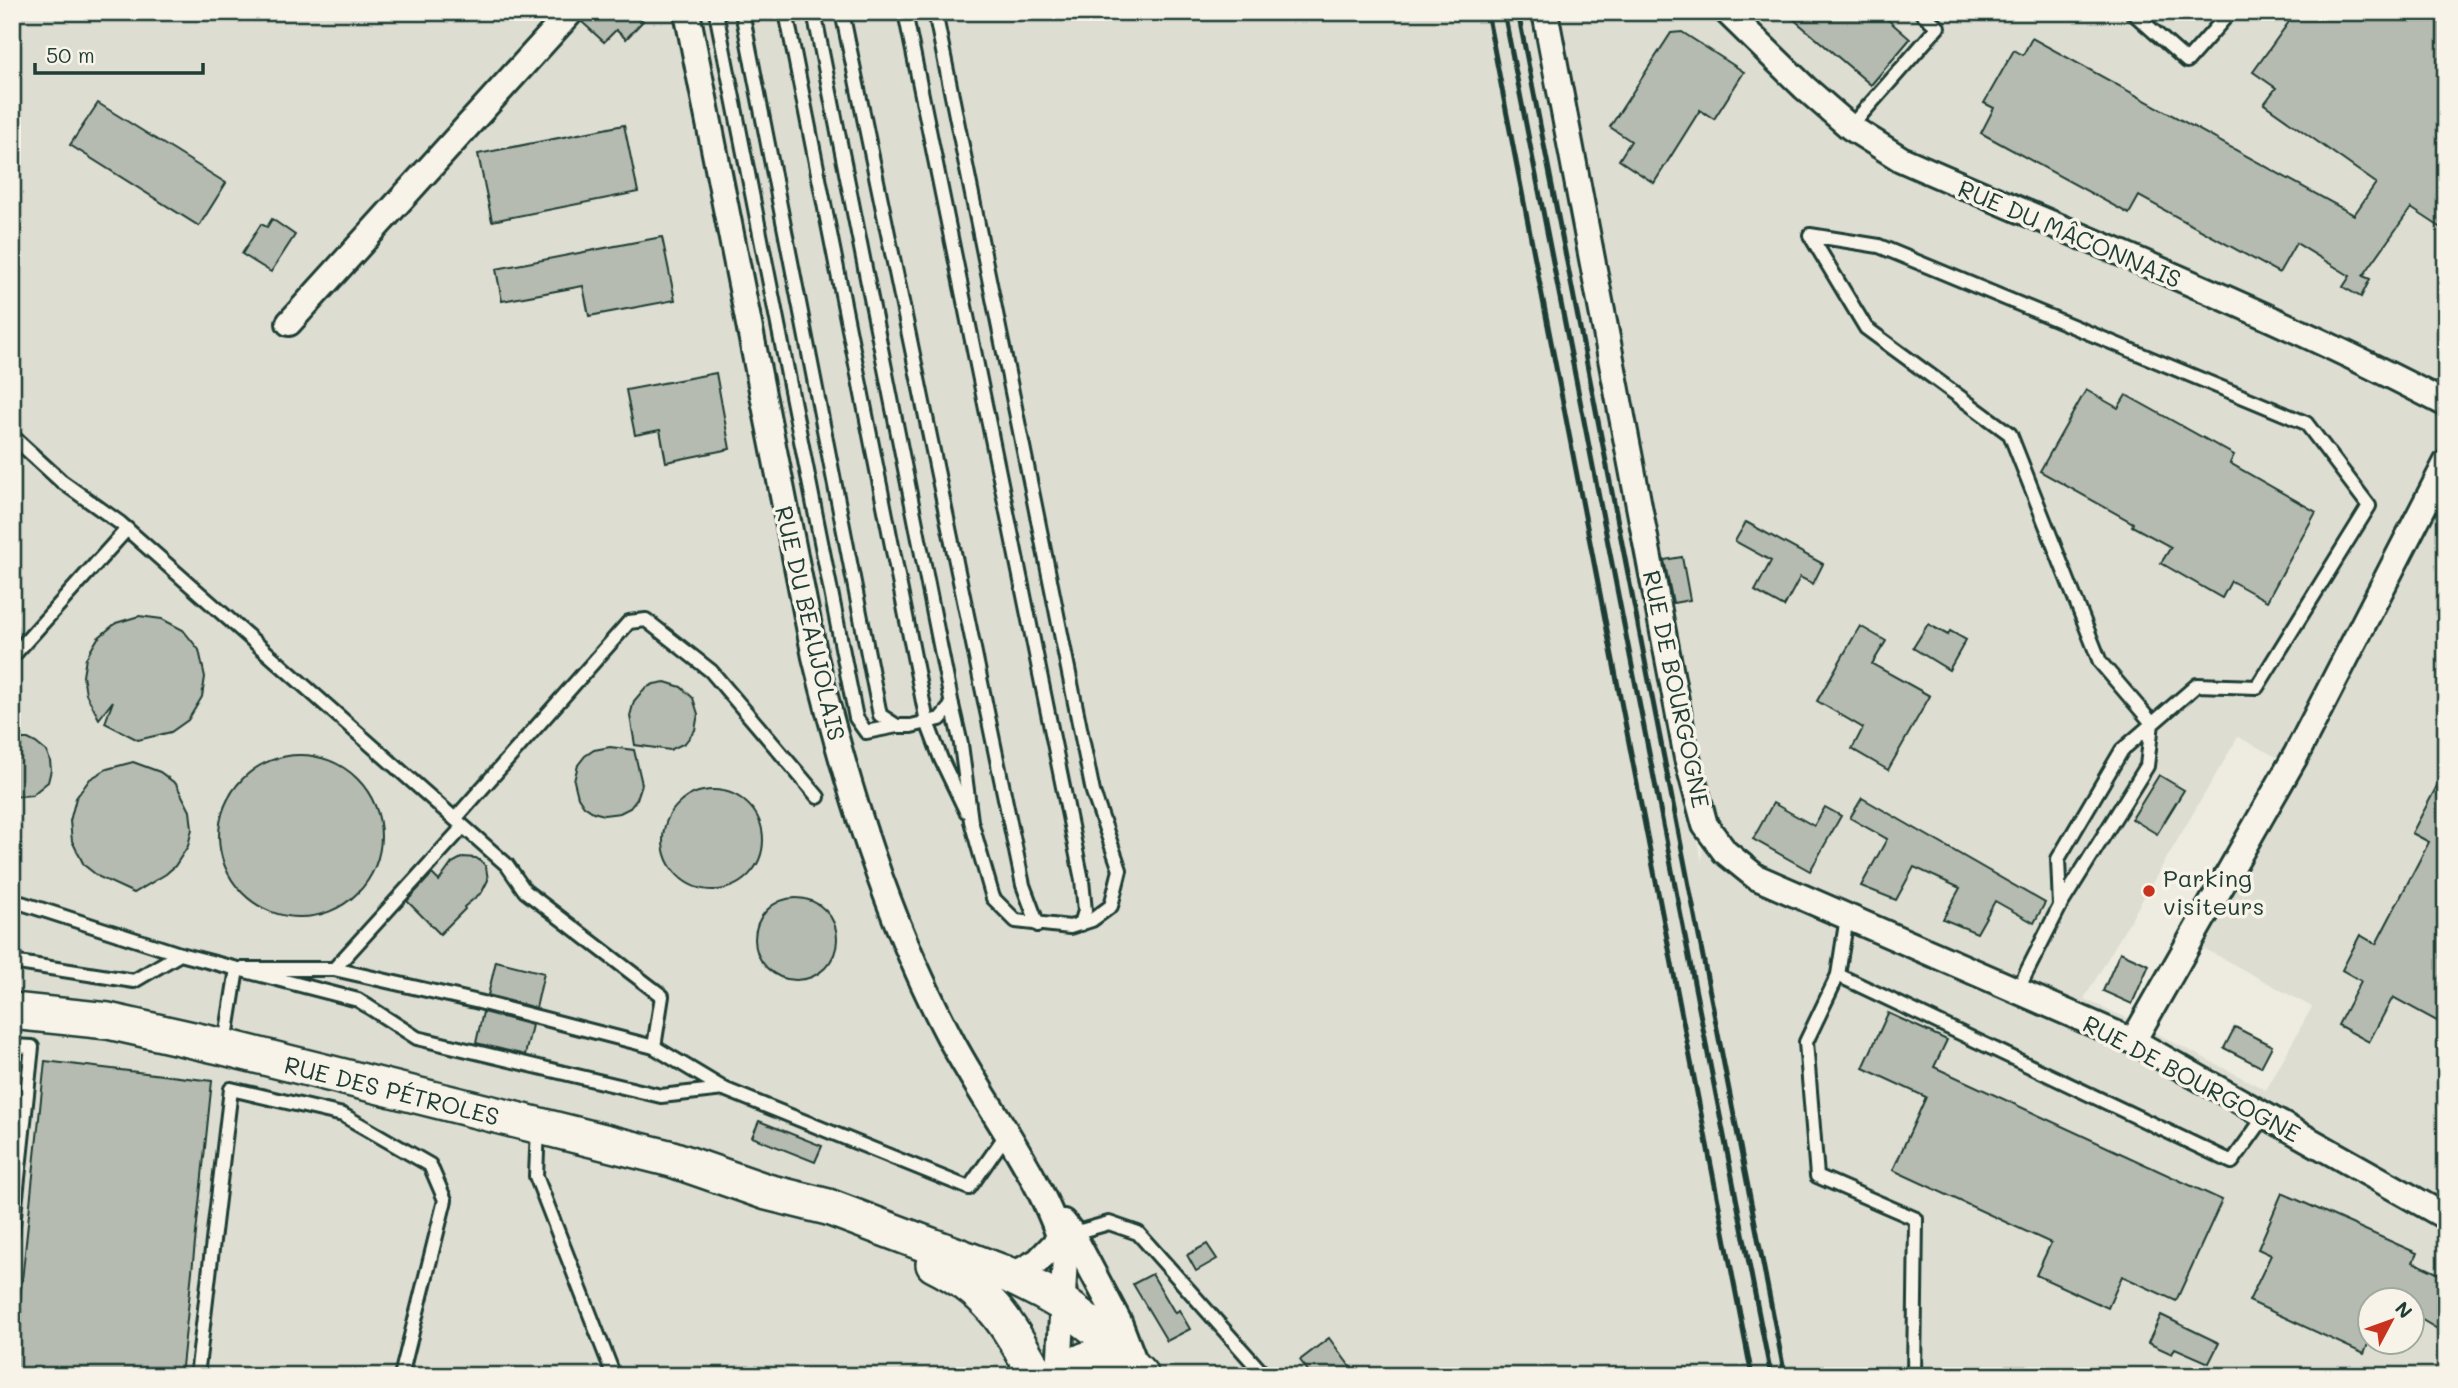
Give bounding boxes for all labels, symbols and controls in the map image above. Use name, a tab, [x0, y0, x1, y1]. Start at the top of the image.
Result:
scale bar	[35, 32, 203, 76]
text: 50 m	[46, 41, 95, 68]
street label: RUE DU MÂCONNAIS	[1954, 172, 2186, 294]
street label: RUE DU BEAUJOLAIS	[769, 503, 853, 743]
street label: RUE DE BOURGOGNE	[1637, 567, 1717, 811]
place label: Parking visiteurs	[2163, 862, 2264, 921]
marker: Parking visiteurs	[2141, 883, 2157, 899]
street label: RUE DE BOURGOGNE	[2078, 1007, 2306, 1149]
street label: RUE DES PÉTROLES	[281, 1048, 503, 1132]
north arrow	[2356, 1286, 2426, 1356]
text: N	[2390, 1296, 2418, 1323]

